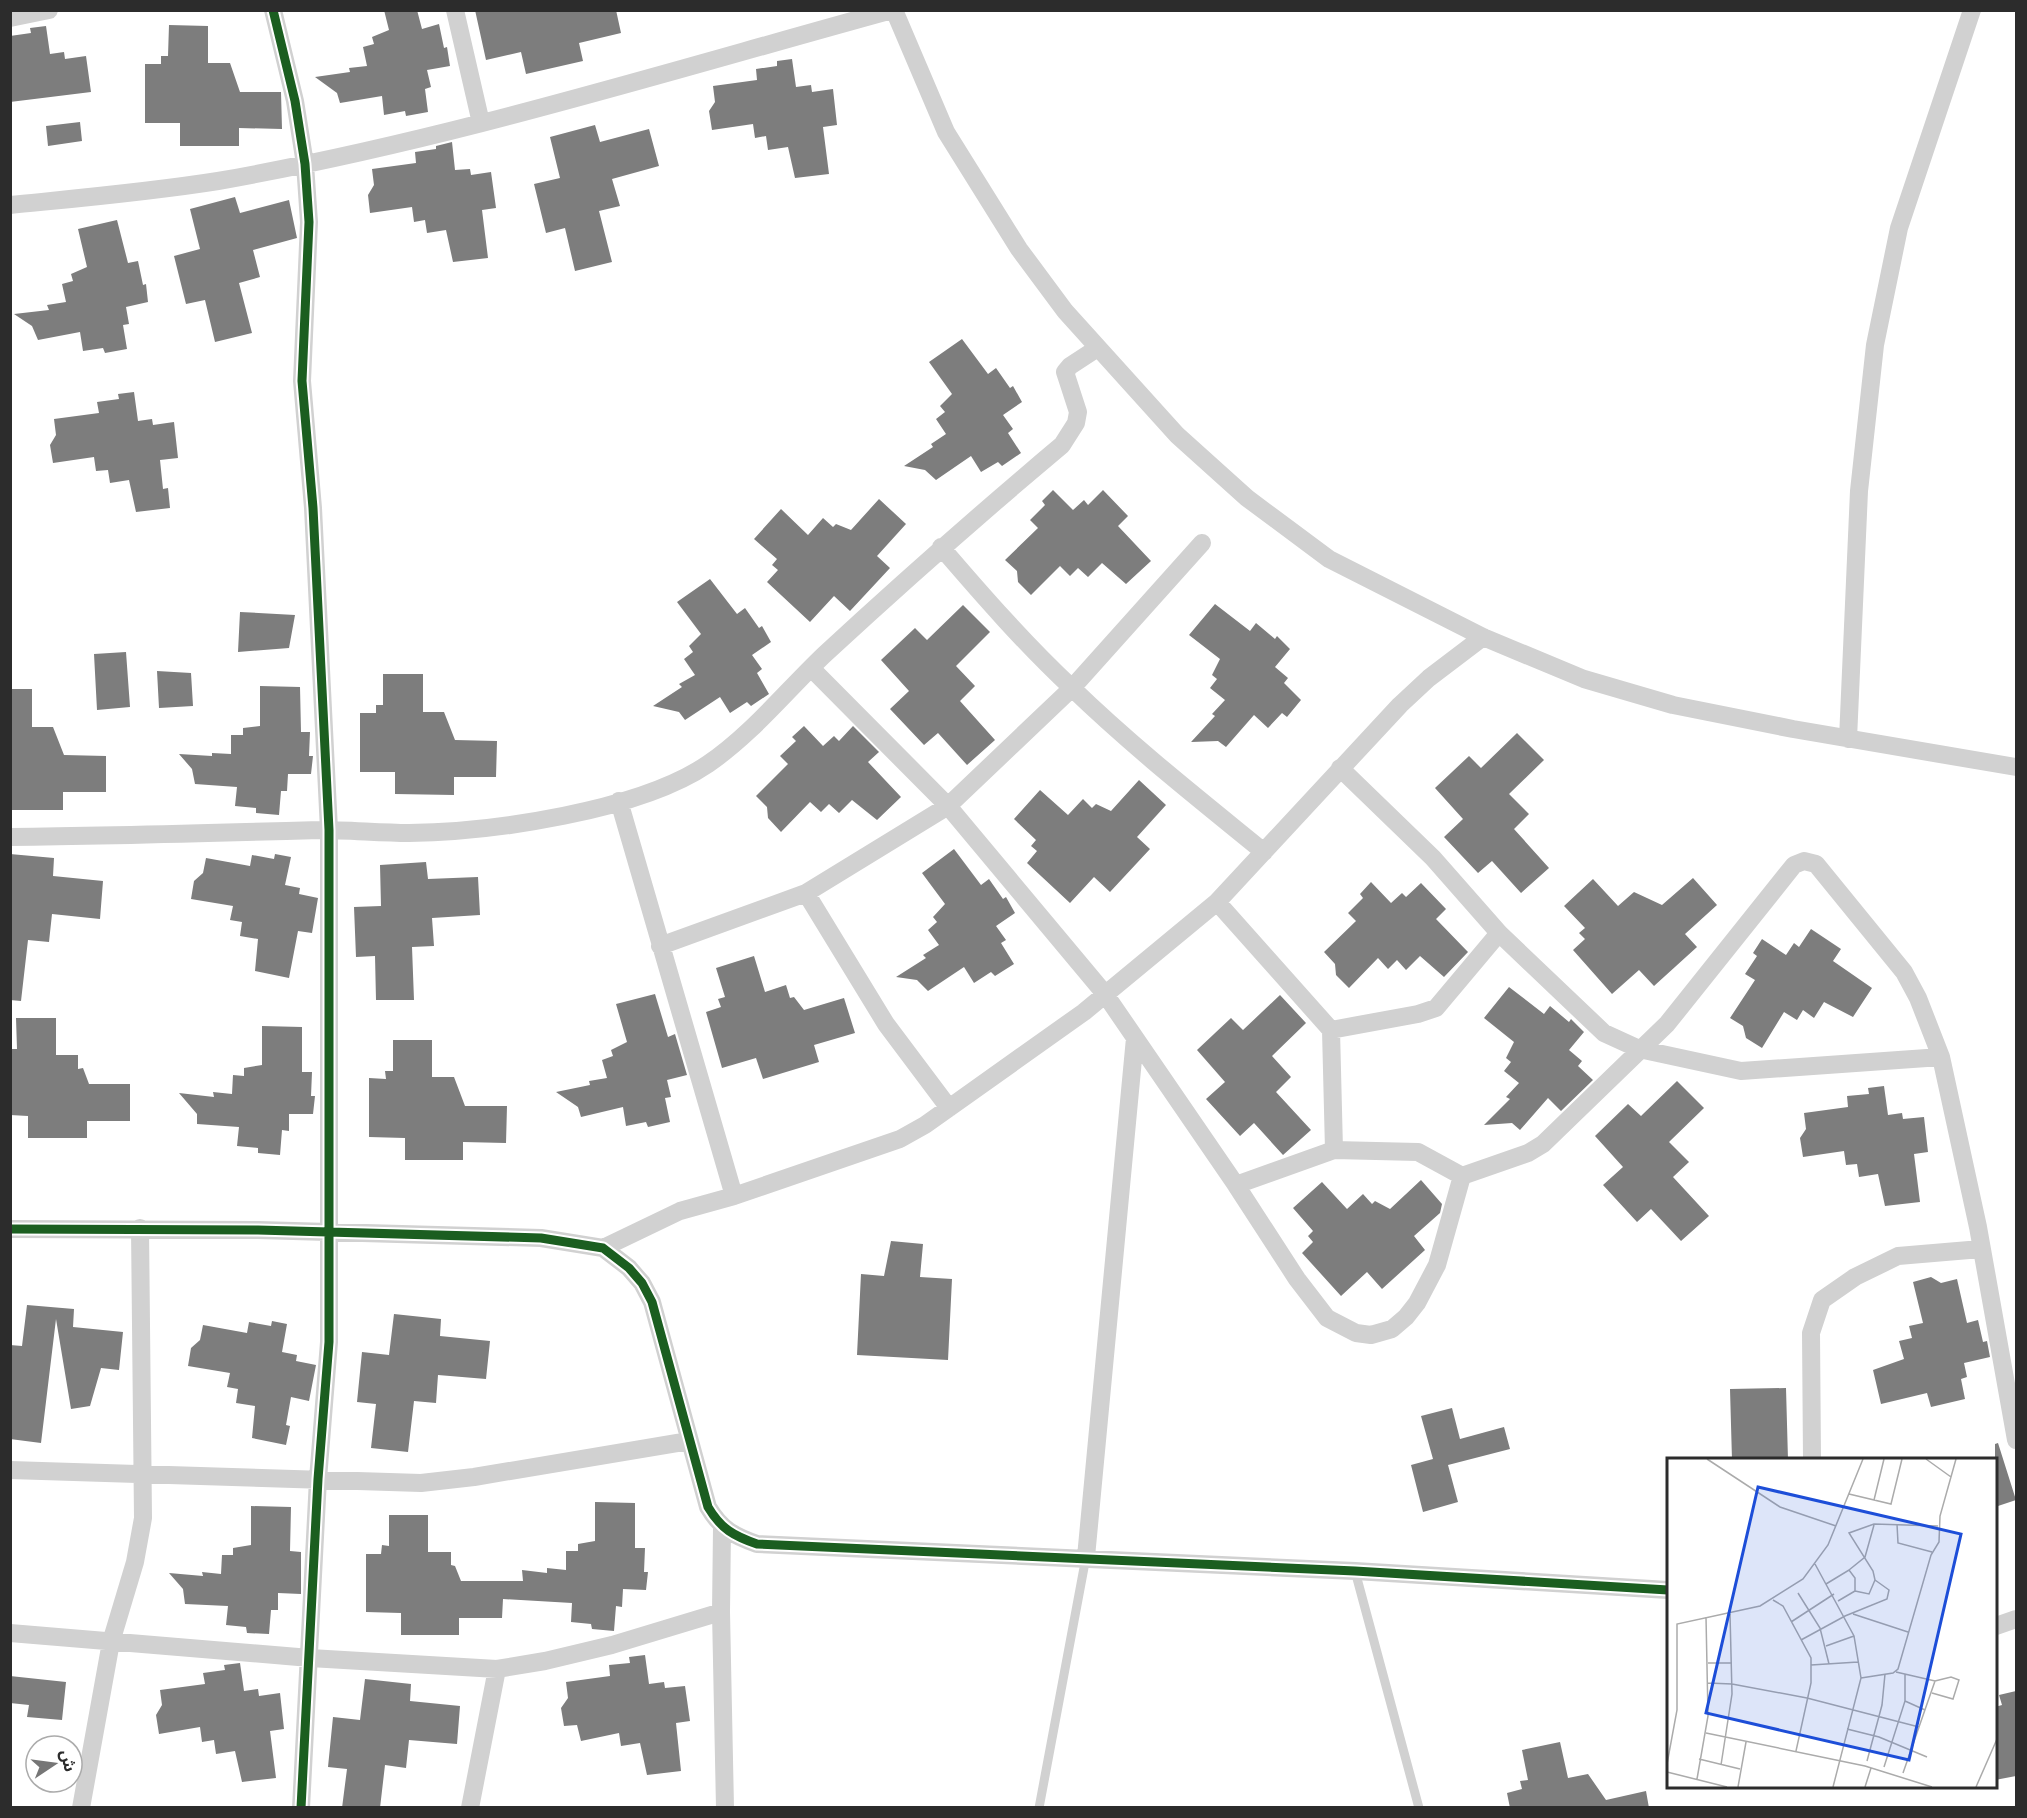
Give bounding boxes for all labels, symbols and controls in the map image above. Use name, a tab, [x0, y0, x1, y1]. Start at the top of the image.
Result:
inset map	[1667, 1458, 1997, 1788]
north arrow	[24, 1734, 84, 1794]
text: ش	[56, 1748, 80, 1774]

